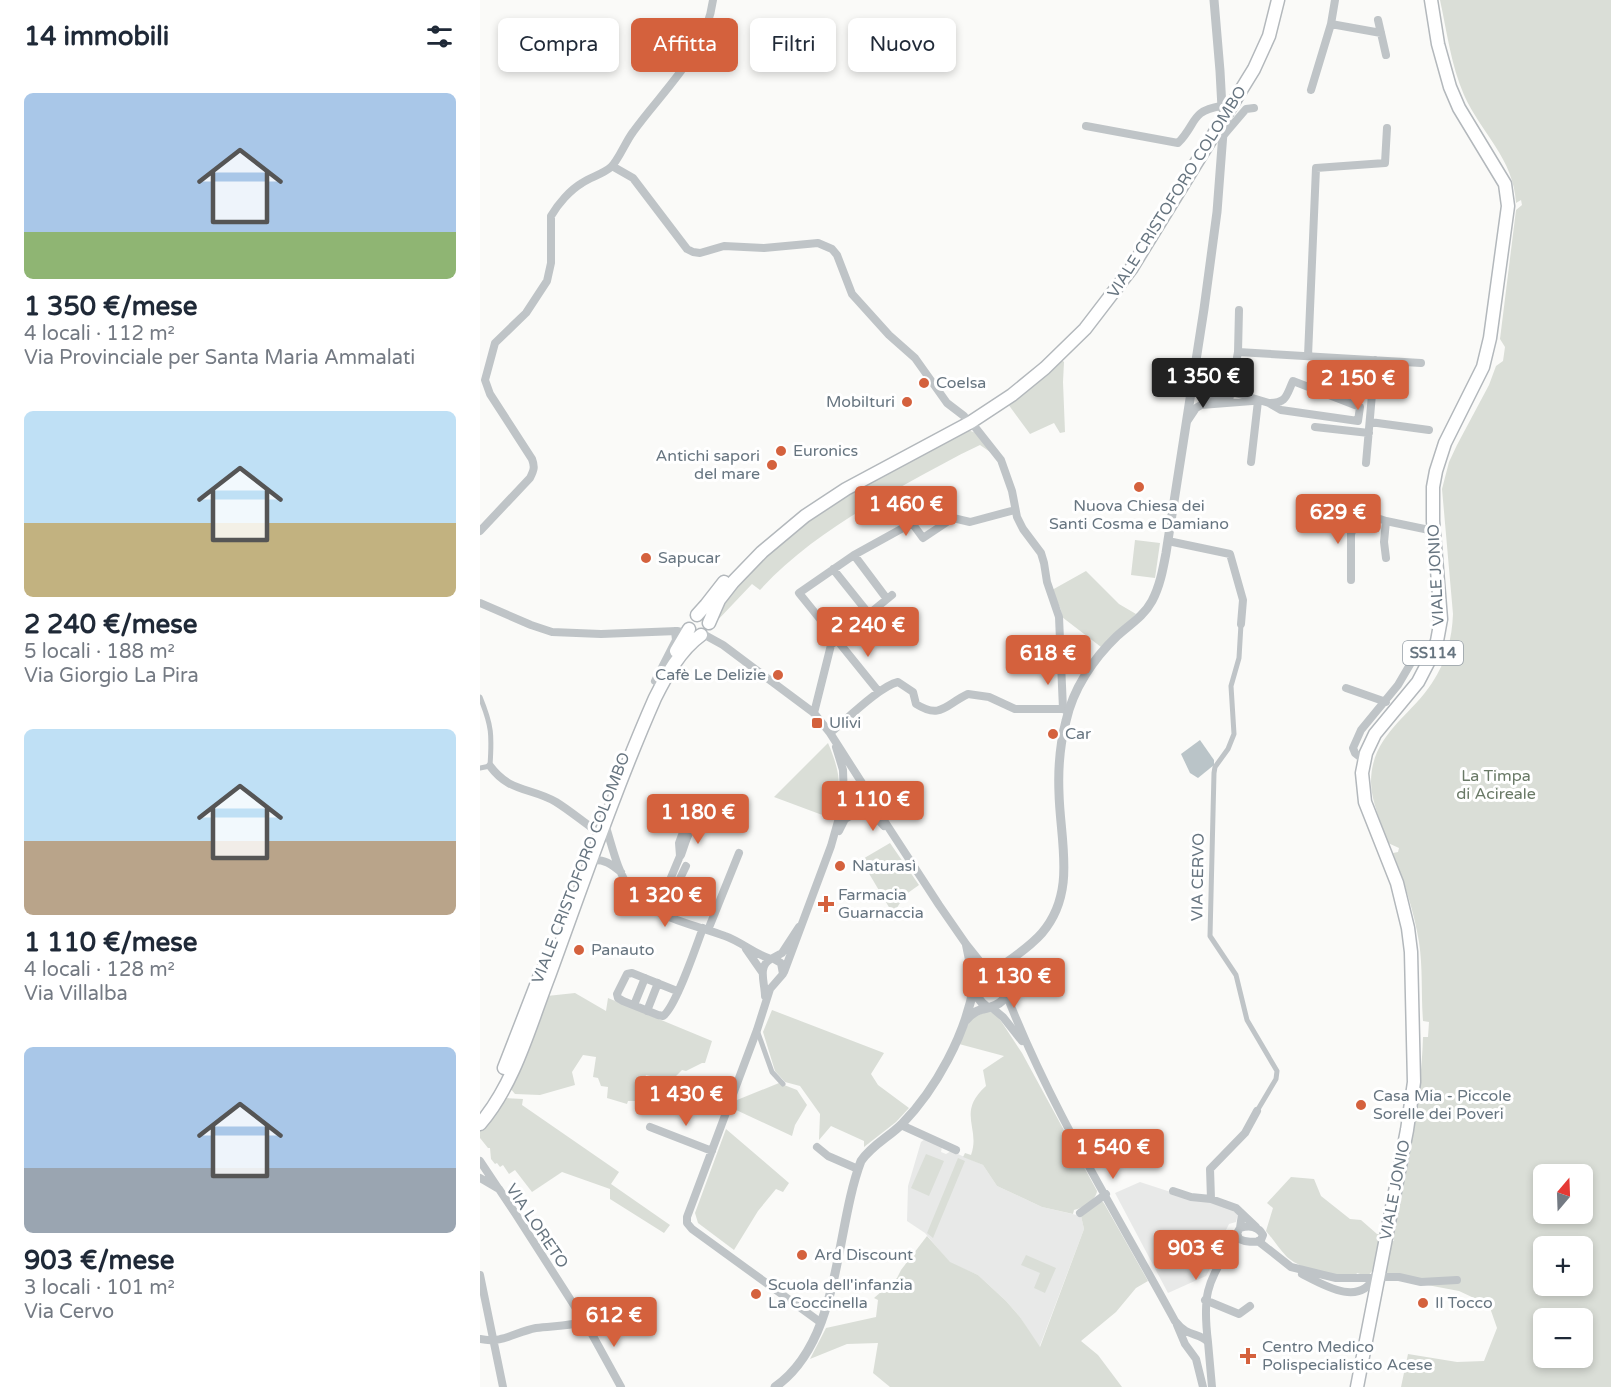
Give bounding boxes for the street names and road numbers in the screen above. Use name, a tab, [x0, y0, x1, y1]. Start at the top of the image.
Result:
street label: VIALE CRISTOFORO COLOMBO	[1103, 82, 1251, 302]
street label: VIALE JONIO	[1423, 524, 1449, 626]
road number: SS114	[1403, 641, 1463, 665]
street label: VIALE CRISTOFORO COLOMBO	[528, 749, 634, 987]
street label: VIA CERVO	[1187, 833, 1209, 921]
street label: VIALE JONIO	[1375, 1138, 1415, 1242]
street label: VIA LORETO	[501, 1180, 573, 1272]

